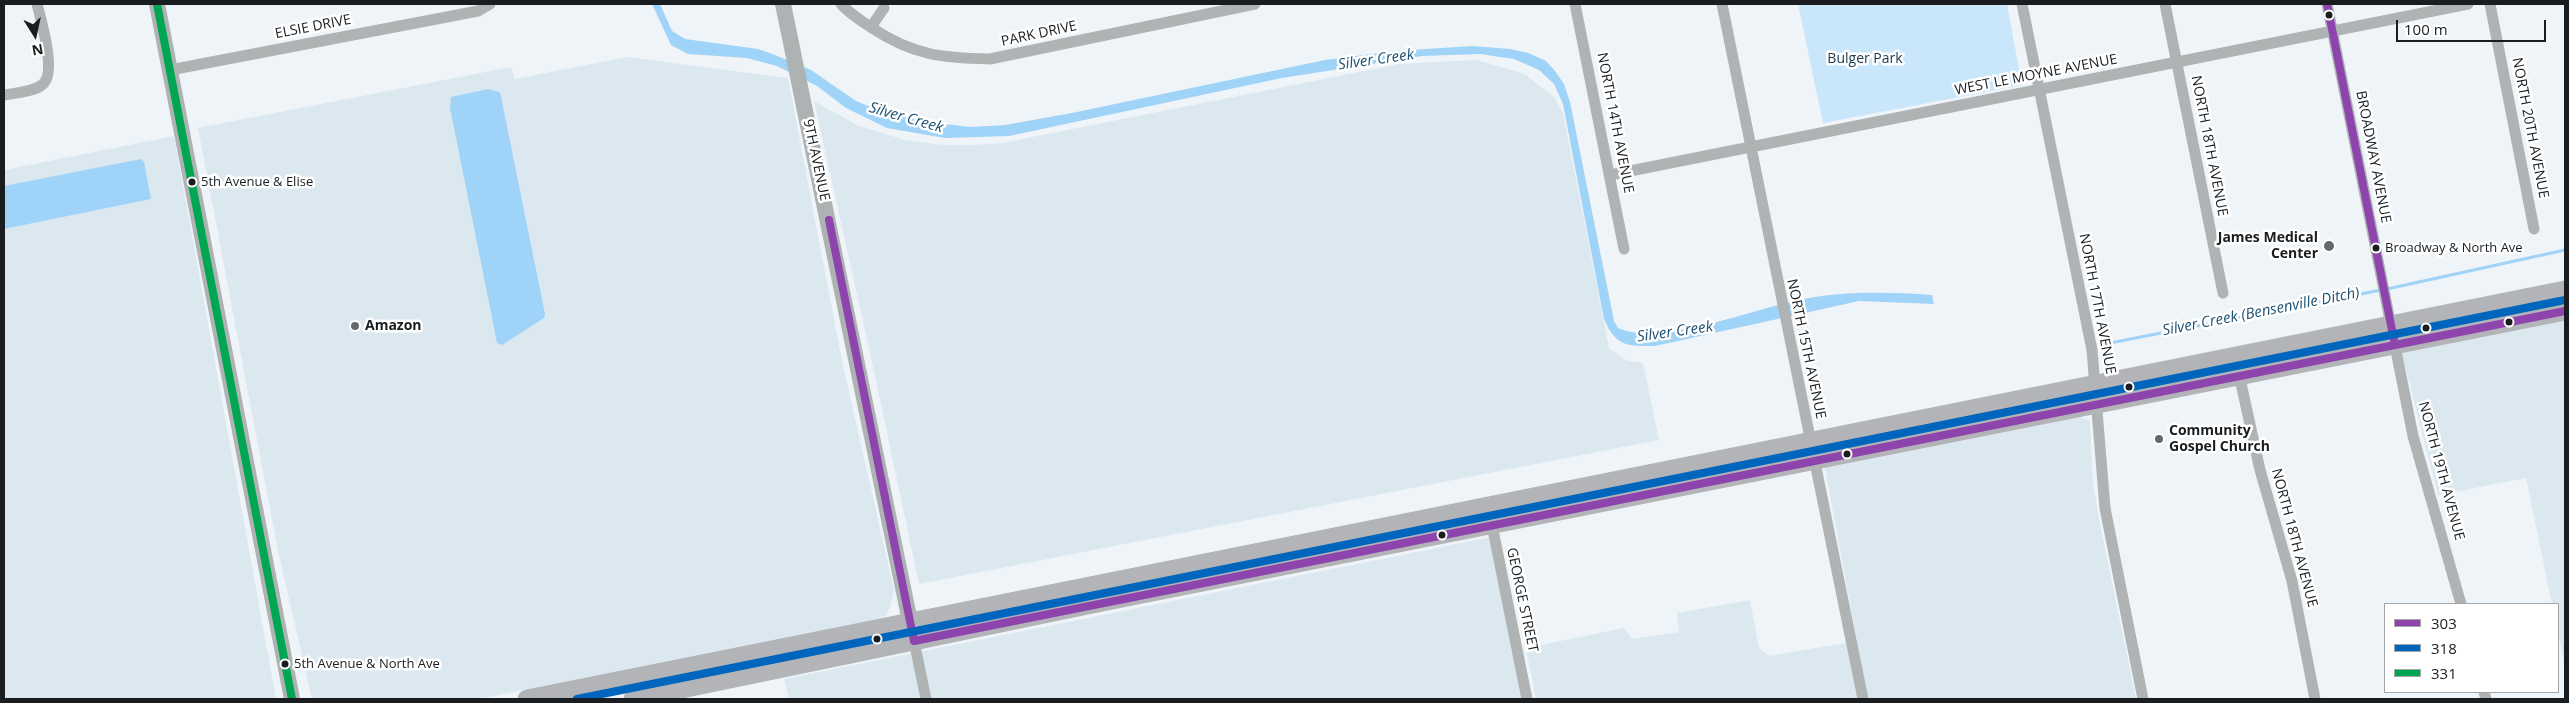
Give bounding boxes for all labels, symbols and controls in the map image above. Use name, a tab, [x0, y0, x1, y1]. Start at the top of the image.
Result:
north arrow	[10, 10, 60, 60]
unlabelled marker	[2324, 10, 2334, 20]
scale bar	[2399, 10, 2549, 42]
street label: ELSIE DRIVE	[274, 11, 352, 43]
street label: PARK DRIVE	[1000, 18, 1078, 50]
text: 100 m	[2404, 19, 2448, 39]
text: N	[30, 40, 45, 61]
water label: Silver Creek	[1337, 46, 1415, 74]
street label: NORTH 14TH AVENUE	[1593, 51, 1637, 195]
park label: Bulger Park	[1827, 51, 1903, 67]
street label: WEST LE MOYNE AVENUE	[1953, 51, 2119, 99]
street label: NORTH 20TH AVENUE	[2508, 56, 2552, 200]
street label: NORTH 18TH AVENUE	[2187, 74, 2231, 218]
street label: BROADWAY AVENUE	[2352, 89, 2394, 225]
water label: Silver Creek	[867, 99, 945, 137]
street label: 9TH AVENUE	[799, 118, 833, 202]
place label: 5th Avenue & Elise	[201, 174, 313, 190]
marker: 5th Avenue & Elise	[187, 177, 197, 187]
place label: James Medical Center	[2218, 230, 2318, 262]
street label: NORTH 17TH AVENUE	[2075, 232, 2119, 376]
marker: James Medical Center	[2322, 239, 2336, 253]
place label: Broadway & North Ave	[2385, 240, 2523, 256]
marker: Broadway & North Ave	[2371, 243, 2381, 253]
street label: NORTH 15TH AVENUE	[1783, 277, 1829, 421]
water label: Silver Creek (Bensenville Ditch)	[2161, 284, 2361, 340]
unlabelled marker	[2504, 317, 2514, 327]
place label: Amazon	[365, 318, 422, 334]
water label: Silver Creek	[1636, 318, 1714, 346]
marker: Amazon	[349, 320, 361, 332]
unlabelled marker	[2421, 323, 2431, 333]
unlabelled marker	[2124, 382, 2134, 392]
street label: NORTH 19TH AVENUE	[2414, 400, 2468, 542]
place label: Community Gospel Church	[2169, 423, 2270, 456]
marker: Community Gospel Church	[2153, 433, 2165, 445]
unlabelled marker	[1842, 449, 1852, 459]
street label: NORTH 18TH AVENUE	[2267, 467, 2321, 609]
unlabelled marker	[1437, 530, 1447, 540]
street label: GEORGE STREET	[1503, 546, 1541, 654]
legend	[2384, 603, 2559, 693]
text: 303	[2431, 613, 2457, 633]
unlabelled marker	[872, 634, 882, 644]
text: 318	[2431, 638, 2457, 658]
place label: 5th Avenue & North Ave	[294, 656, 440, 672]
marker: 5th Avenue & North Ave	[280, 659, 290, 669]
text: 331	[2431, 663, 2457, 683]

